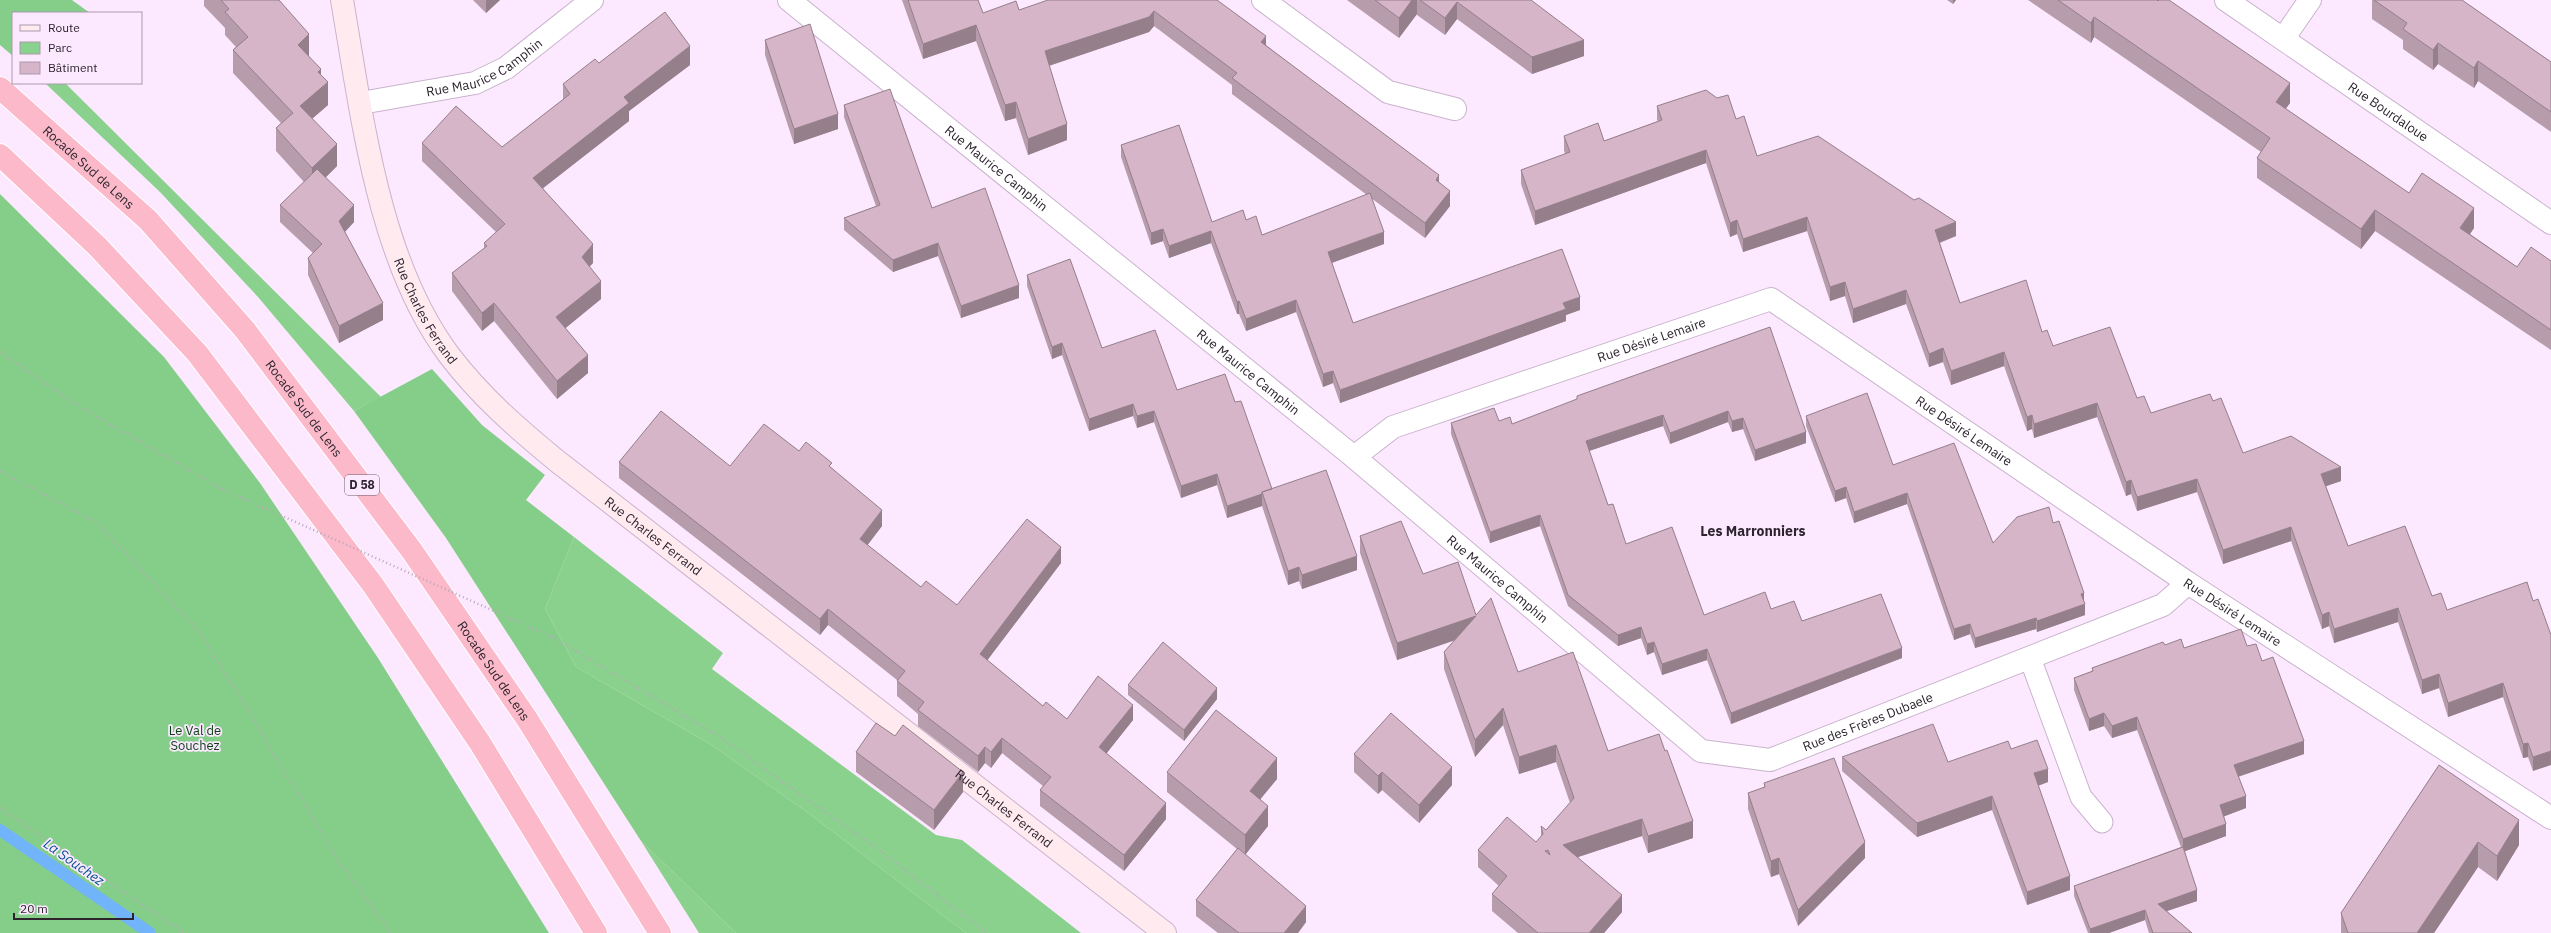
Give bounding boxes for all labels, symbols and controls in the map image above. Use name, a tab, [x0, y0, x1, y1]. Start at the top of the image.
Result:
legend	[12, 12, 142, 84]
text: Route	[48, 20, 80, 35]
street label: Rue Maurice Camphin	[425, 35, 546, 100]
text: Parc	[48, 40, 72, 55]
text: Bâtiment	[48, 60, 98, 75]
street label: Rue Bourdaloue	[2345, 78, 2432, 145]
street label: Rocade Sud de Lens	[39, 122, 138, 213]
street label: Rue Maurice Camphin	[941, 122, 1051, 215]
street label: Rue Charles Ferrand	[390, 255, 461, 368]
street label: Rue Désiré Lemaire	[1595, 314, 1708, 366]
street label: Rue Maurice Camphin	[1193, 325, 1303, 419]
street label: Rocade Sud de Lens	[262, 357, 346, 460]
street label: Rue Désiré Lemaire	[1912, 392, 2015, 470]
road number: D 58	[345, 475, 379, 495]
street label: Rue Charles Ferrand	[601, 493, 705, 579]
district label: Les Marronniers	[1700, 522, 1806, 540]
street label: Rue Maurice Camphin	[1443, 531, 1551, 627]
street label: Rue Désiré Lemaire	[2180, 574, 2285, 650]
street label: Rocade Sud de Lens	[453, 618, 534, 724]
street label: Rue des Frères Dubaele	[1800, 689, 1935, 755]
park label: Le Val de Souchez	[169, 722, 221, 754]
street label: Rue Charles Ferrand	[952, 765, 1056, 852]
water label: La Souchez	[40, 835, 108, 890]
scale bar	[14, 895, 133, 921]
text: 20 m	[20, 901, 48, 916]

